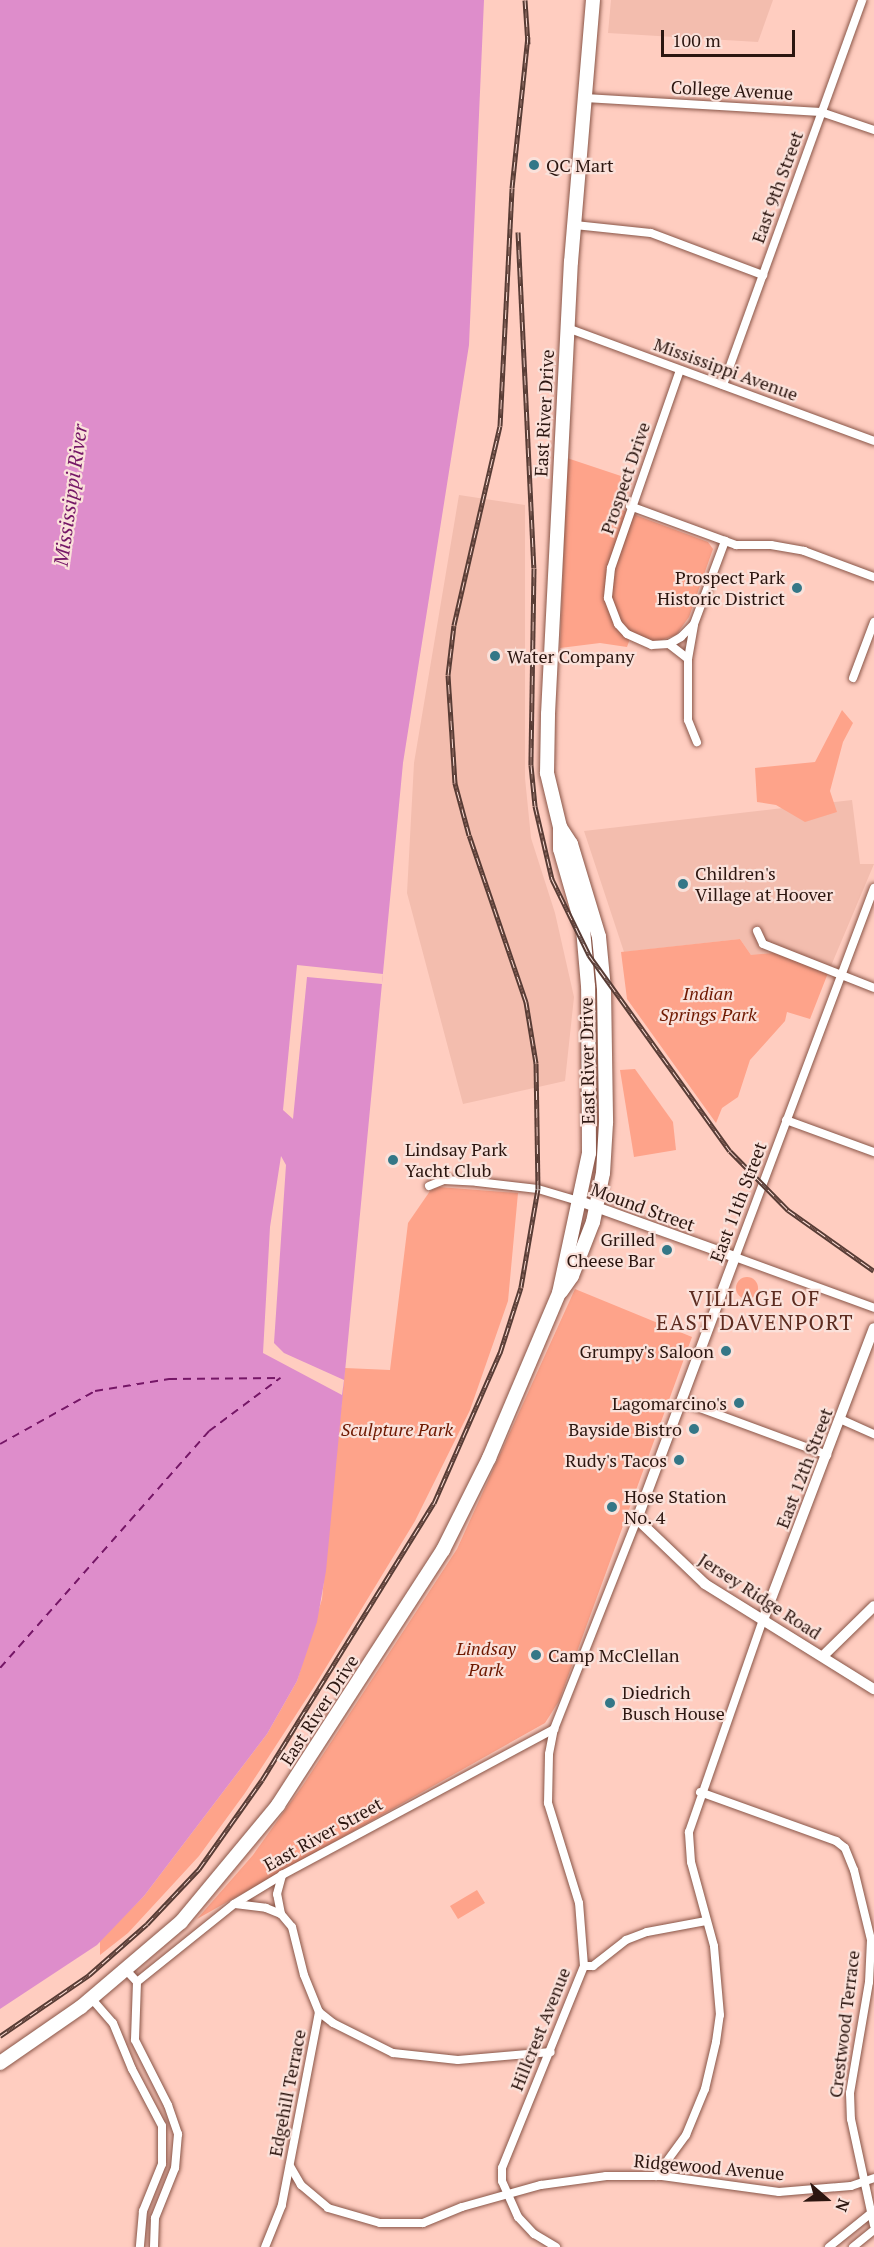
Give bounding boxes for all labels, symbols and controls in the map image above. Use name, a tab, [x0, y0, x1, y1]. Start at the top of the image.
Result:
scale bar	[664, 18, 798, 56]
text: 100 m	[672, 28, 721, 52]
street label: College Avenue	[670, 76, 794, 104]
street label: East 9th Street	[747, 128, 807, 246]
place label: QC Mart	[546, 154, 614, 176]
marker: QC Mart	[527, 158, 541, 172]
street label: Mississippi Avenue	[651, 333, 801, 405]
street label: East River Drive	[530, 349, 558, 477]
street label: Prospect Drive	[596, 419, 654, 537]
water label: Mississippi River	[48, 423, 92, 567]
place label: Prospect Park Historic District	[657, 567, 785, 610]
marker: Prospect Park Historic District	[790, 581, 804, 595]
place label: Water Company	[507, 645, 634, 667]
marker: Water Company	[488, 649, 502, 663]
place label: Children's Village at Hoover	[695, 863, 833, 906]
marker: Children's Village at Hoover	[676, 877, 690, 891]
park label: Indian Springs Park	[659, 983, 757, 1026]
street label: East River Drive	[575, 997, 599, 1125]
place label: Lindsay Park Yacht Club	[405, 1139, 507, 1182]
street label: East 11th Street	[705, 1139, 771, 1265]
marker: Lindsay Park Yacht Club	[386, 1153, 400, 1167]
street label: Mound Street	[588, 1178, 698, 1236]
place label: Grilled Cheese Bar	[566, 1229, 655, 1272]
marker: Grilled Cheese Bar	[660, 1243, 674, 1257]
district label: VILLAGE OF EAST DAVENPORT	[656, 1285, 854, 1335]
place label: Grumpy's Saloon	[579, 1340, 714, 1362]
marker: Grumpy's Saloon	[719, 1344, 733, 1358]
place label: Lagomarcino's	[612, 1392, 727, 1414]
marker: Lagomarcino's	[732, 1396, 746, 1410]
street label: East 12th Street	[771, 1405, 837, 1531]
park label: Sculpture Park	[341, 1418, 453, 1440]
place label: Bayside Bistro	[568, 1418, 682, 1440]
marker: Bayside Bistro	[687, 1422, 701, 1436]
place label: Rudy's Tacos	[565, 1449, 667, 1471]
marker: Rudy's Tacos	[672, 1453, 686, 1467]
place label: Hose Station No. 4	[624, 1486, 726, 1528]
marker: Hose Station No. 4	[605, 1500, 619, 1514]
street label: Jersey Ridge Road	[695, 1548, 825, 1644]
park label: Lindsay Park	[456, 1638, 516, 1680]
place label: Camp McClellan	[548, 1644, 679, 1666]
marker: Camp McClellan	[529, 1648, 543, 1662]
street label: East River Drive	[275, 1651, 363, 1769]
place label: Diedrich Busch House	[622, 1682, 725, 1724]
marker: Diedrich Busch House	[603, 1696, 617, 1710]
street label: East River Street	[260, 1792, 386, 1876]
street label: Crestwood Terrace	[824, 1949, 864, 2099]
street label: Hillcrest Avenue	[505, 1964, 575, 2094]
street label: Edgehill Terrace	[264, 2027, 310, 2159]
street label: Ridgewood Avenue	[633, 2150, 785, 2184]
north arrow	[796, 2169, 856, 2229]
text: N	[831, 2196, 855, 2215]

